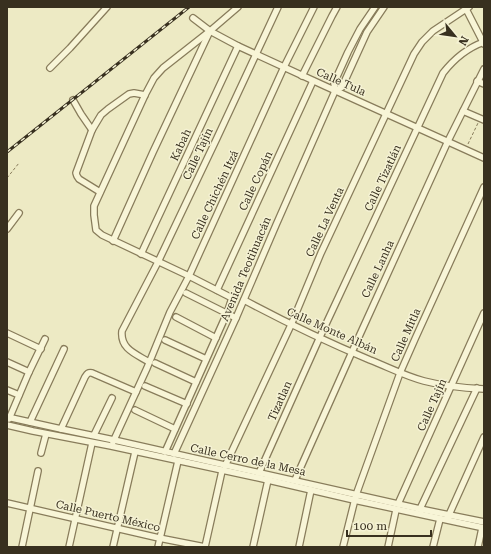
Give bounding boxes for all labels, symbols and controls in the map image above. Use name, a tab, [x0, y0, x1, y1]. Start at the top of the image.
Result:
north arrow	[435, 16, 475, 56]
text: N	[455, 34, 471, 48]
street label: Calle Tula	[314, 65, 368, 99]
street label: Calle Tajín	[180, 126, 216, 182]
street label: Kabah	[168, 127, 194, 163]
street label: Calle Tizatlán	[362, 143, 404, 213]
street label: Calle Chichén Itzá	[189, 148, 241, 242]
street label: Calle Copán	[237, 149, 275, 213]
street label: Calle La Venta	[303, 185, 347, 259]
street label: Avenida Teotihuacán	[218, 215, 274, 323]
street label: Calle Lanha	[359, 238, 397, 300]
street label: Calle Monte Albán	[285, 305, 379, 357]
street label: Calle Mitla	[388, 306, 424, 364]
street label: Calle Tajín	[415, 377, 449, 433]
street label: Tizatlan	[265, 379, 295, 423]
street label: Calle Cerro de la Mesa	[189, 441, 307, 479]
street label: Calle Puerto México	[54, 498, 162, 534]
scale bar	[347, 512, 431, 538]
text: 100 m	[353, 519, 387, 533]

